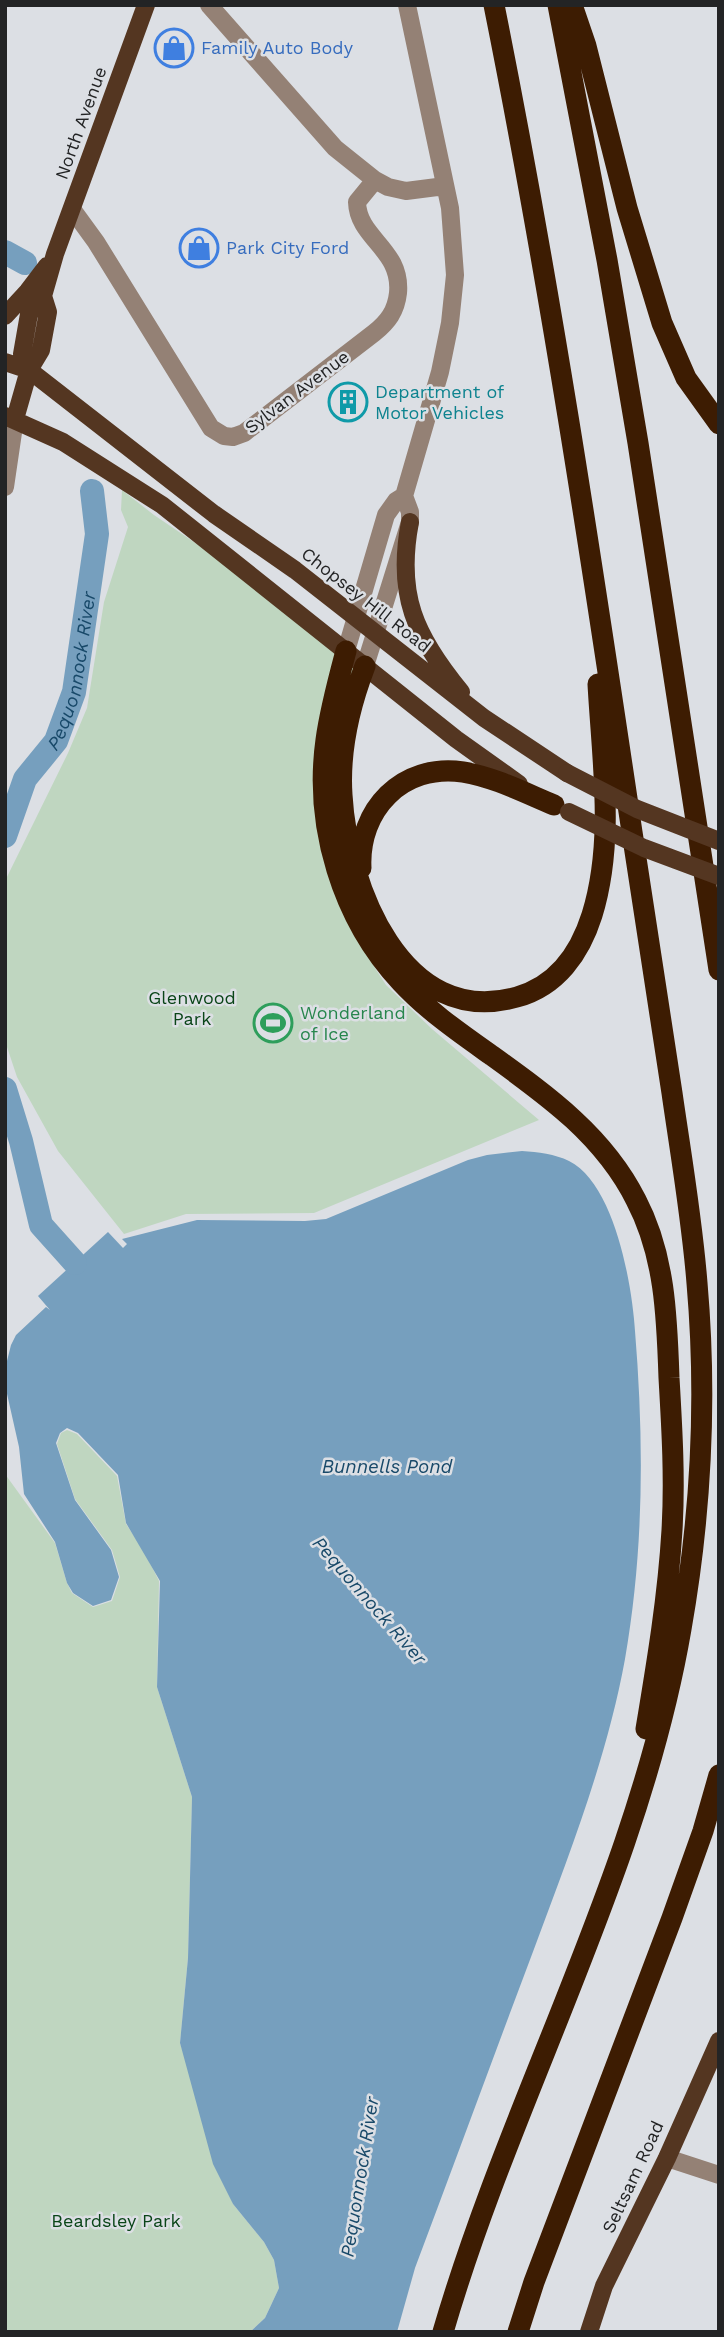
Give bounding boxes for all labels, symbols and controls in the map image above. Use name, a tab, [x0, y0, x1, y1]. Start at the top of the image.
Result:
shop icon: Family Auto Body	[153, 27, 195, 69]
place label: Family Auto Body	[201, 37, 354, 58]
street label: North Avenue	[50, 64, 111, 182]
shop icon: Park City Ford	[178, 227, 220, 269]
place label: Park City Ford	[226, 237, 349, 258]
street label: Sylvan Avenue	[240, 346, 353, 438]
building icon: Department of Motor Vehicles	[327, 381, 369, 423]
place label: Department of Motor Vehicles	[375, 381, 504, 423]
street label: Chopsey Hill Road	[297, 543, 435, 657]
water label: Pequonnock River	[42, 589, 101, 755]
park label: Glenwood Park	[148, 987, 236, 1029]
sports icon: Wonderland of Ice	[252, 1002, 294, 1044]
place label: Wonderland of Ice	[300, 1002, 406, 1044]
water label: Bunnells Pond	[322, 1455, 454, 1478]
water label: Pequonnock River	[308, 1532, 432, 1669]
water label: Pequonnock River	[335, 2095, 384, 2259]
street label: Seltsam Road	[597, 2117, 668, 2236]
park label: Beardsley Park	[51, 2210, 181, 2231]

